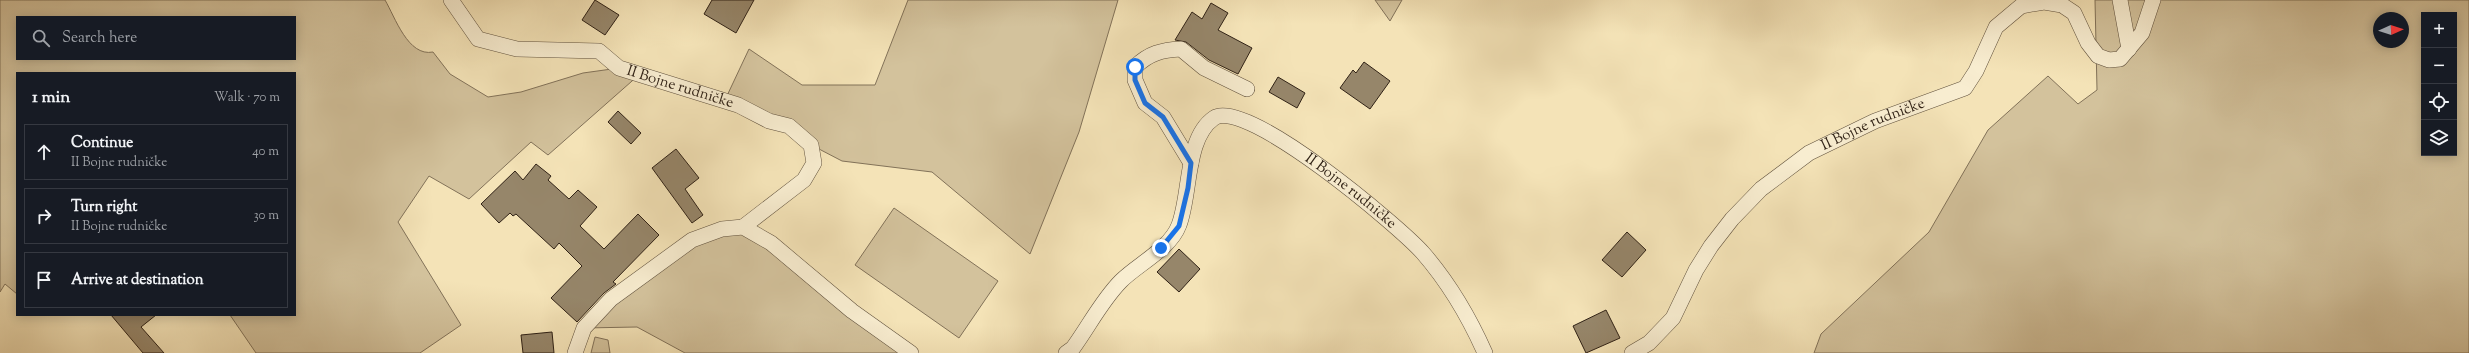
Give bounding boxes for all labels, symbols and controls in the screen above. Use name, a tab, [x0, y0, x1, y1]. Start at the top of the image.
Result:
north arrow	[2373, 12, 2409, 48]
map controls	[2421, 12, 2457, 156]
button: +	[2421, 12, 2457, 48]
search box	[16, 16, 296, 60]
icon: search	[30, 27, 52, 49]
text: Search here	[62, 28, 137, 49]
button: −	[2421, 48, 2457, 84]
route start	[1126, 58, 1144, 76]
street label: II Bojne rudničke	[624, 60, 736, 114]
button: locate	[2421, 84, 2457, 120]
text: 1 min	[32, 86, 70, 110]
text: Walk · 70 m	[214, 89, 280, 107]
street label: II Bojne rudničke	[1818, 93, 1928, 156]
button: layers	[2421, 120, 2457, 156]
text: Continue	[71, 133, 133, 154]
icon: ahead	[33, 141, 55, 163]
text: 40 m	[252, 143, 279, 161]
street label: II Bojne rudničke	[1301, 148, 1401, 234]
text: II Bojne rudničke	[71, 154, 167, 172]
text: Turn right	[71, 197, 137, 218]
icon: right	[33, 205, 55, 227]
text: 30 m	[253, 207, 279, 225]
text: II Bojne rudničke	[71, 218, 167, 236]
route end	[1152, 239, 1170, 257]
icon: arrive	[33, 269, 55, 291]
text: Arrive at destination	[71, 270, 204, 291]

